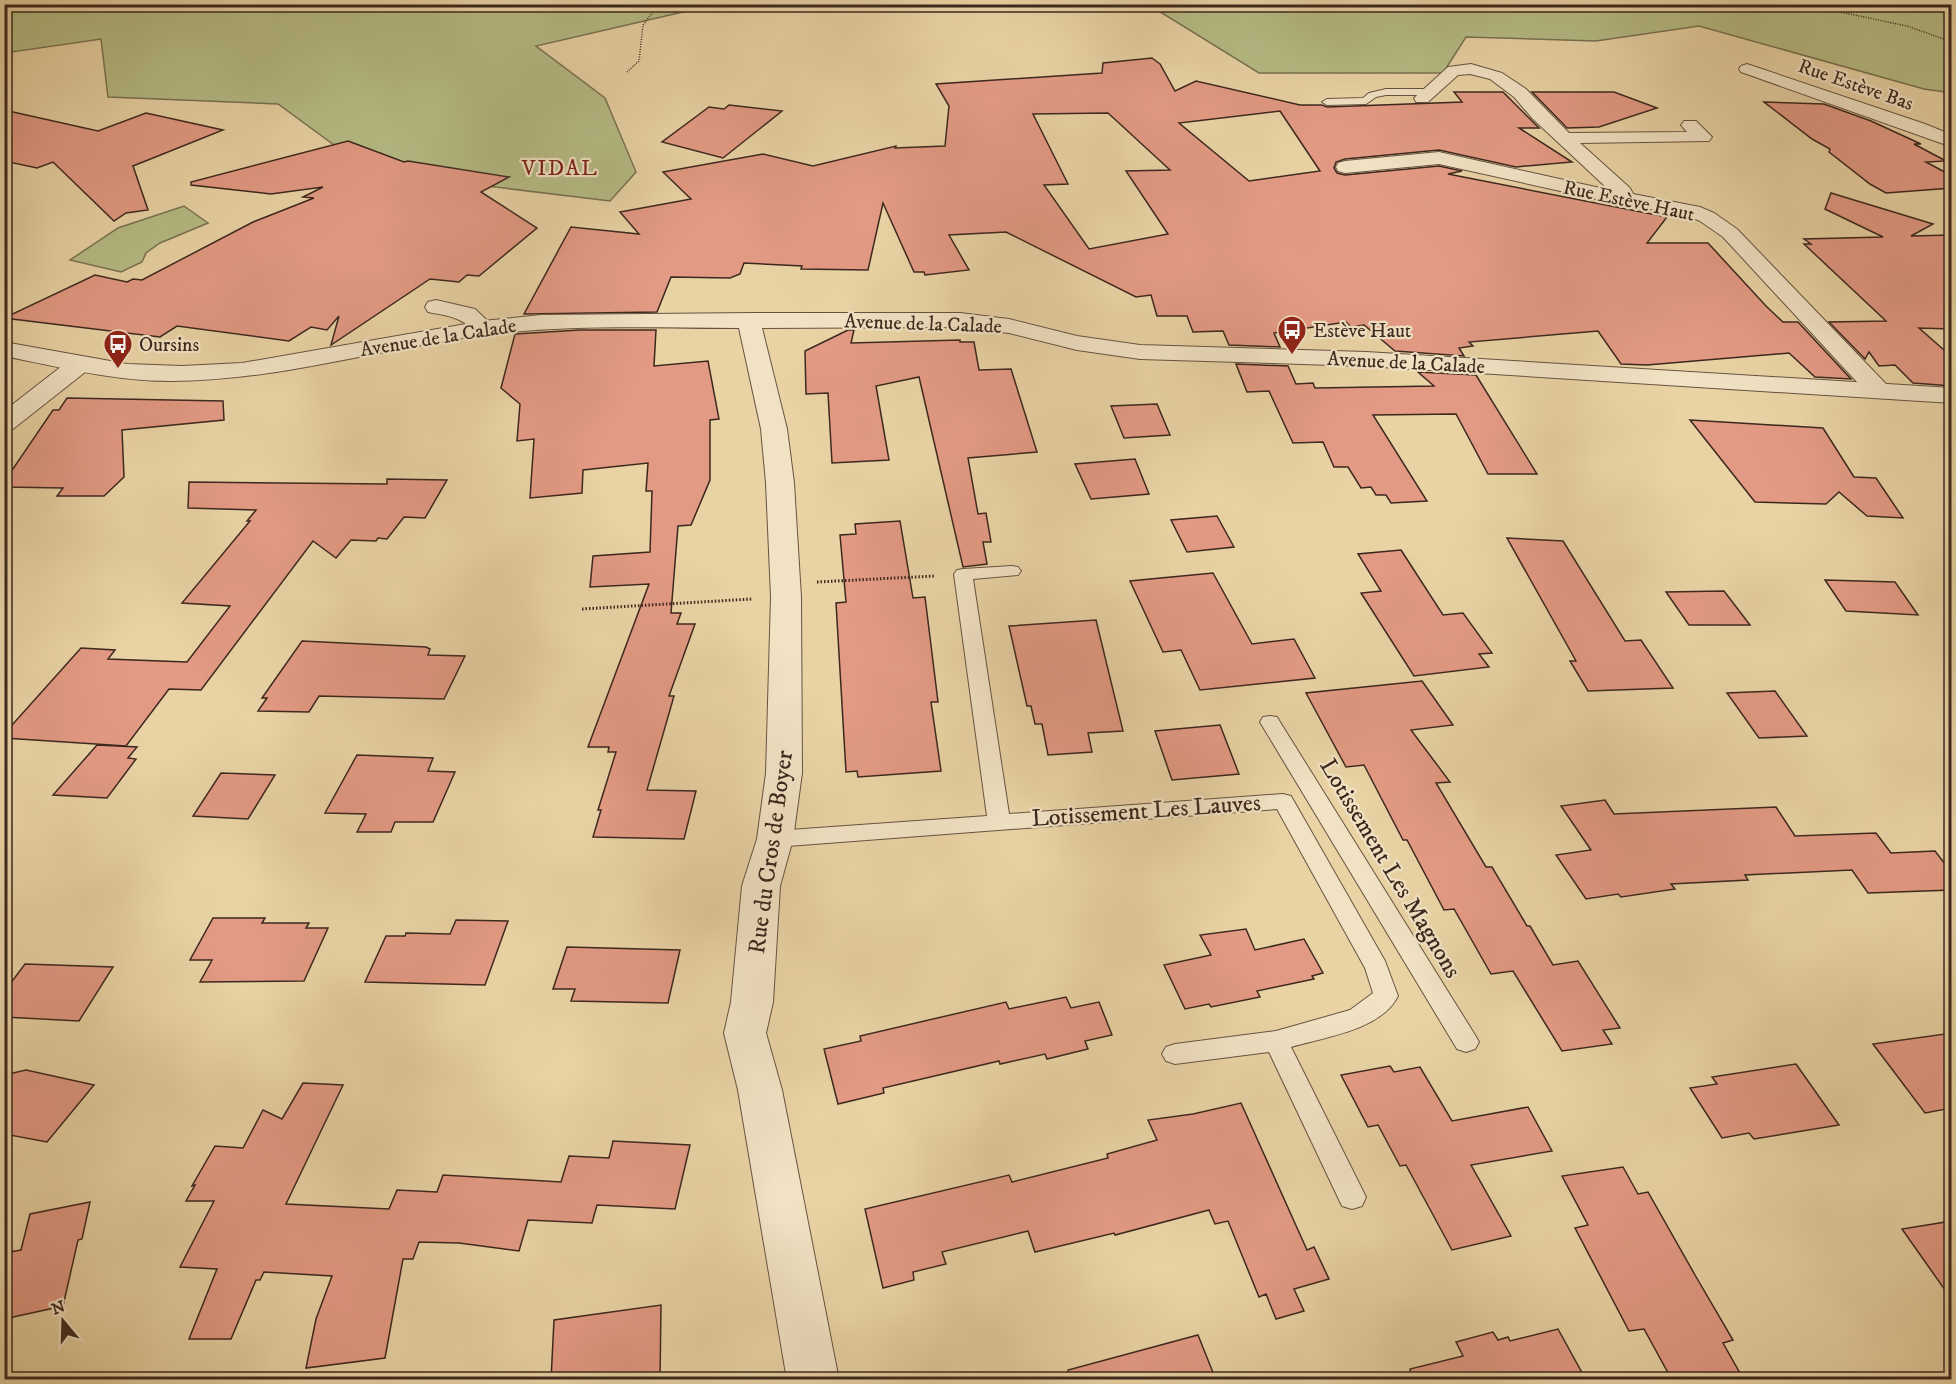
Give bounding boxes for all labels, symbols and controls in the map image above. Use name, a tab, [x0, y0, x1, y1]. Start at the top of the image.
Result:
street label: Rue Estève Bas	[1795, 54, 1917, 117]
district label: VIDAL	[521, 155, 598, 182]
street label: Rue Estève Haut	[1561, 175, 1697, 228]
street label: Avenue de la Calade	[844, 309, 1002, 340]
street label: Avenue de la Calade	[358, 314, 518, 363]
bus stop icon: Estève Haut	[1276, 314, 1308, 356]
place label: Estève Haut	[1313, 319, 1411, 344]
bus stop icon: Oursins	[102, 328, 134, 370]
place label: Oursins	[139, 333, 200, 358]
street label: Avenue de la Calade	[1326, 347, 1485, 380]
street label: Rue du Cros de Boyer	[742, 748, 800, 956]
street label: Lotissement Les Magnons	[1313, 753, 1468, 984]
street label: Lotissement Les Lauves	[1030, 788, 1262, 834]
north arrow	[33, 1291, 93, 1351]
text: N	[49, 1296, 68, 1319]

